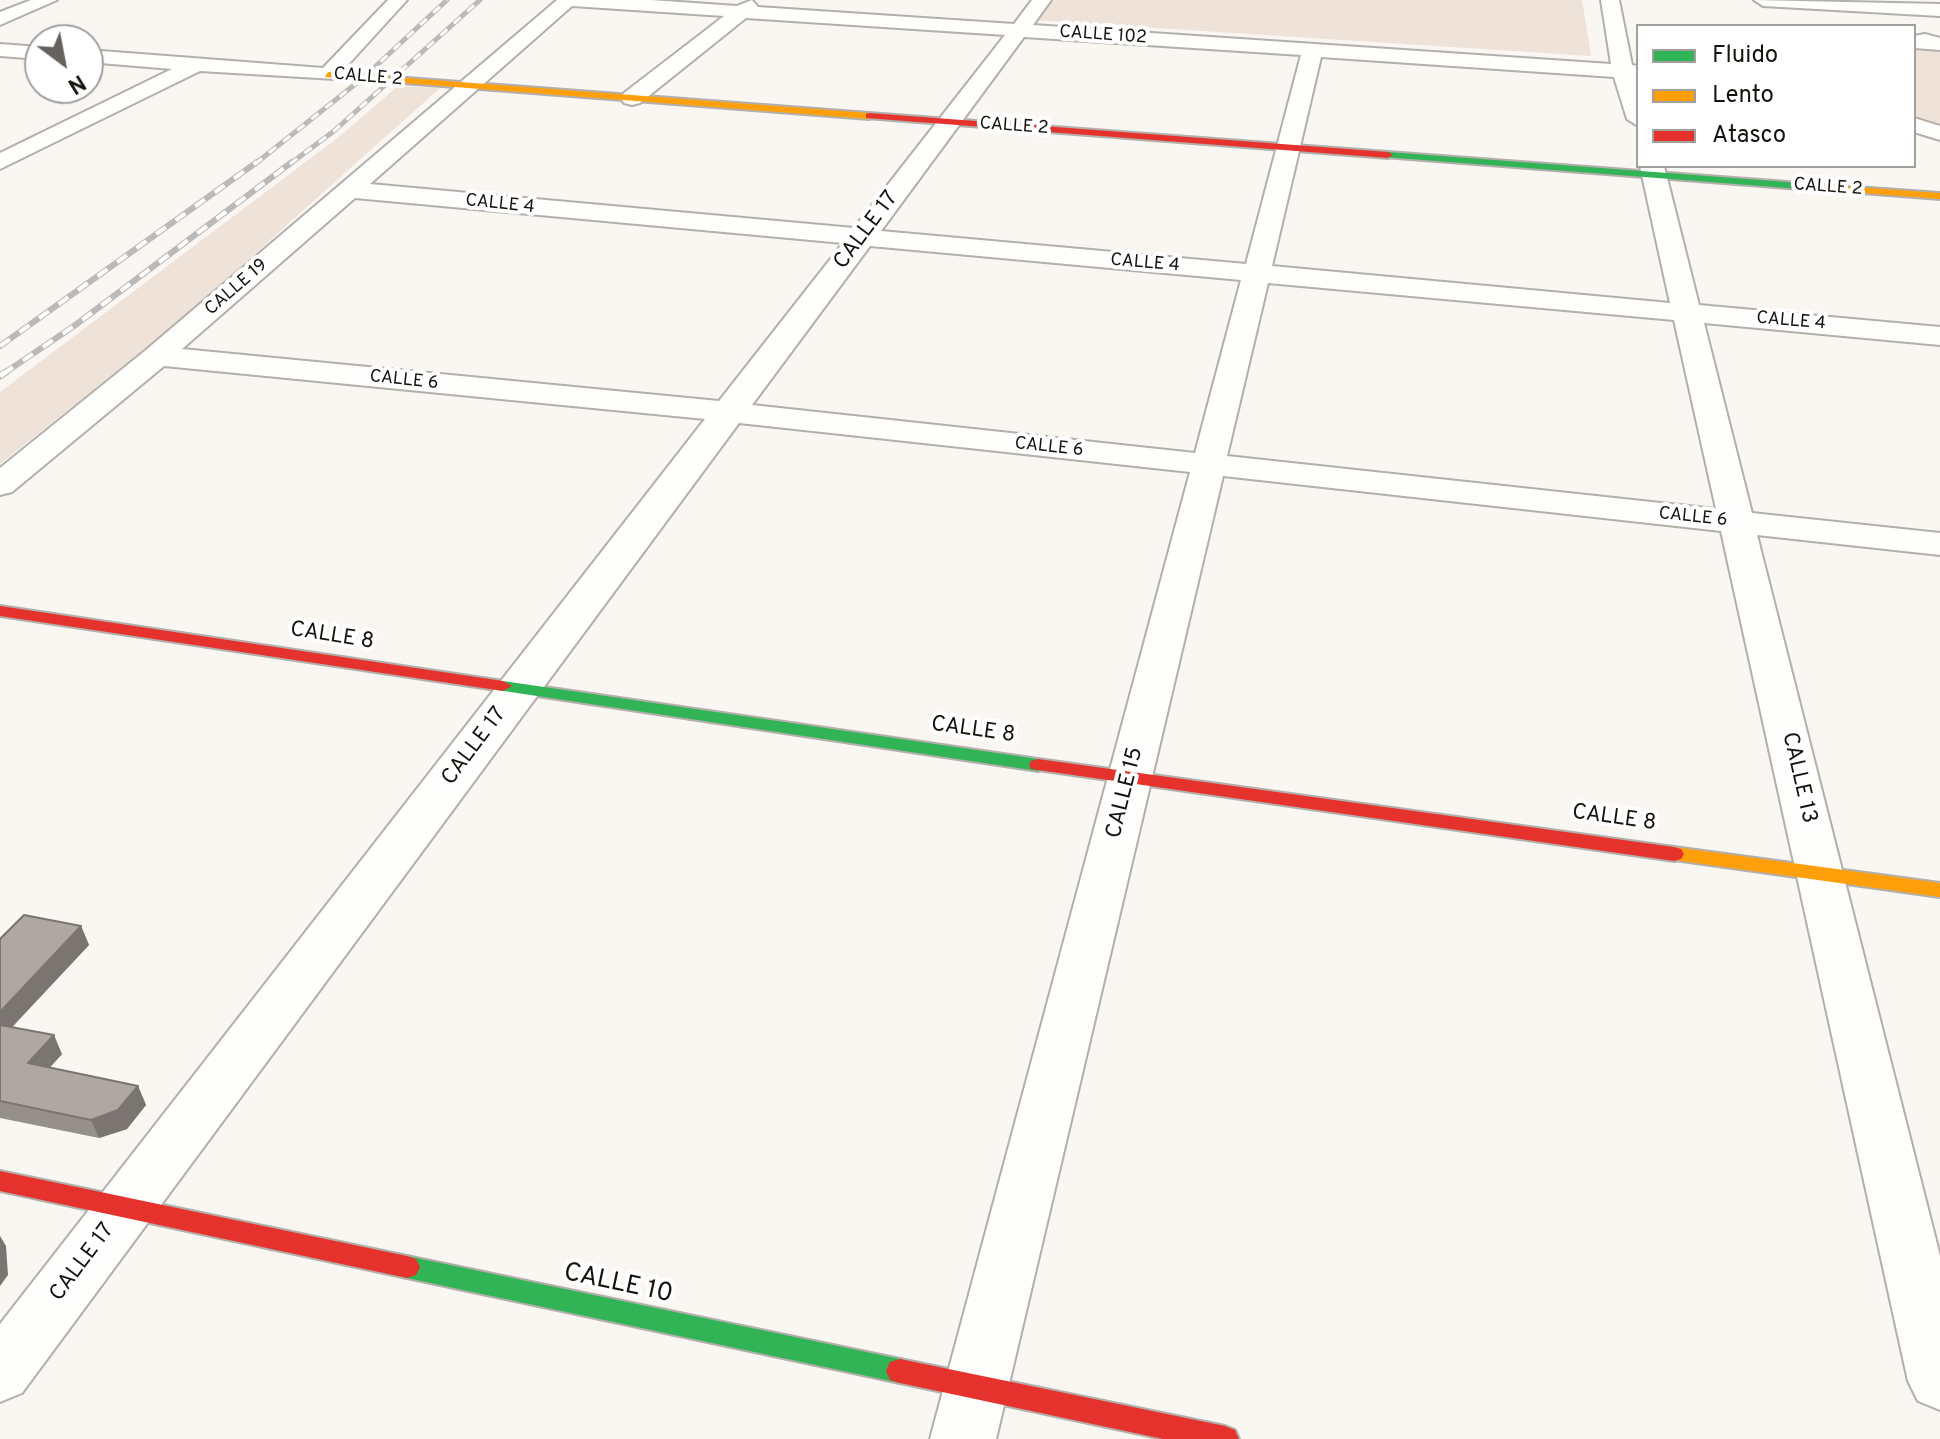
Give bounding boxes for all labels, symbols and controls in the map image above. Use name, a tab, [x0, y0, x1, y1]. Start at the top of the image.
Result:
street label: CALLE 102	[1059, 22, 1147, 50]
north arrow	[24, 24, 104, 104]
legend	[1636, 24, 1916, 168]
text: Fluido	[1712, 41, 1778, 71]
street label: CALLE 2	[333, 64, 403, 92]
text: N	[62, 67, 90, 99]
text: Lento	[1712, 81, 1774, 111]
street label: CALLE 2	[979, 114, 1049, 140]
text: Atasco	[1712, 121, 1786, 151]
street label: CALLE 2	[1793, 175, 1863, 201]
street label: CALLE 17	[829, 187, 905, 275]
street label: CALLE 4	[464, 191, 536, 219]
street label: CALLE 4	[1109, 250, 1181, 278]
street label: CALLE 19	[201, 255, 273, 321]
street label: CALLE 4	[1755, 308, 1827, 336]
street label: CALLE 6	[369, 367, 439, 395]
street label: CALLE 6	[1014, 434, 1084, 462]
street label: CALLE 6	[1658, 504, 1728, 532]
street label: CALLE 8	[288, 617, 376, 657]
street label: CALLE 17	[437, 703, 513, 791]
street label: CALLE 8	[929, 712, 1017, 750]
street label: CALLE 13	[1775, 730, 1821, 826]
street label: CALLE 15	[1102, 745, 1150, 841]
street label: CALLE 8	[1570, 800, 1658, 838]
street label: CALLE 17	[45, 1219, 121, 1307]
street label: CALLE 10	[561, 1258, 675, 1312]

